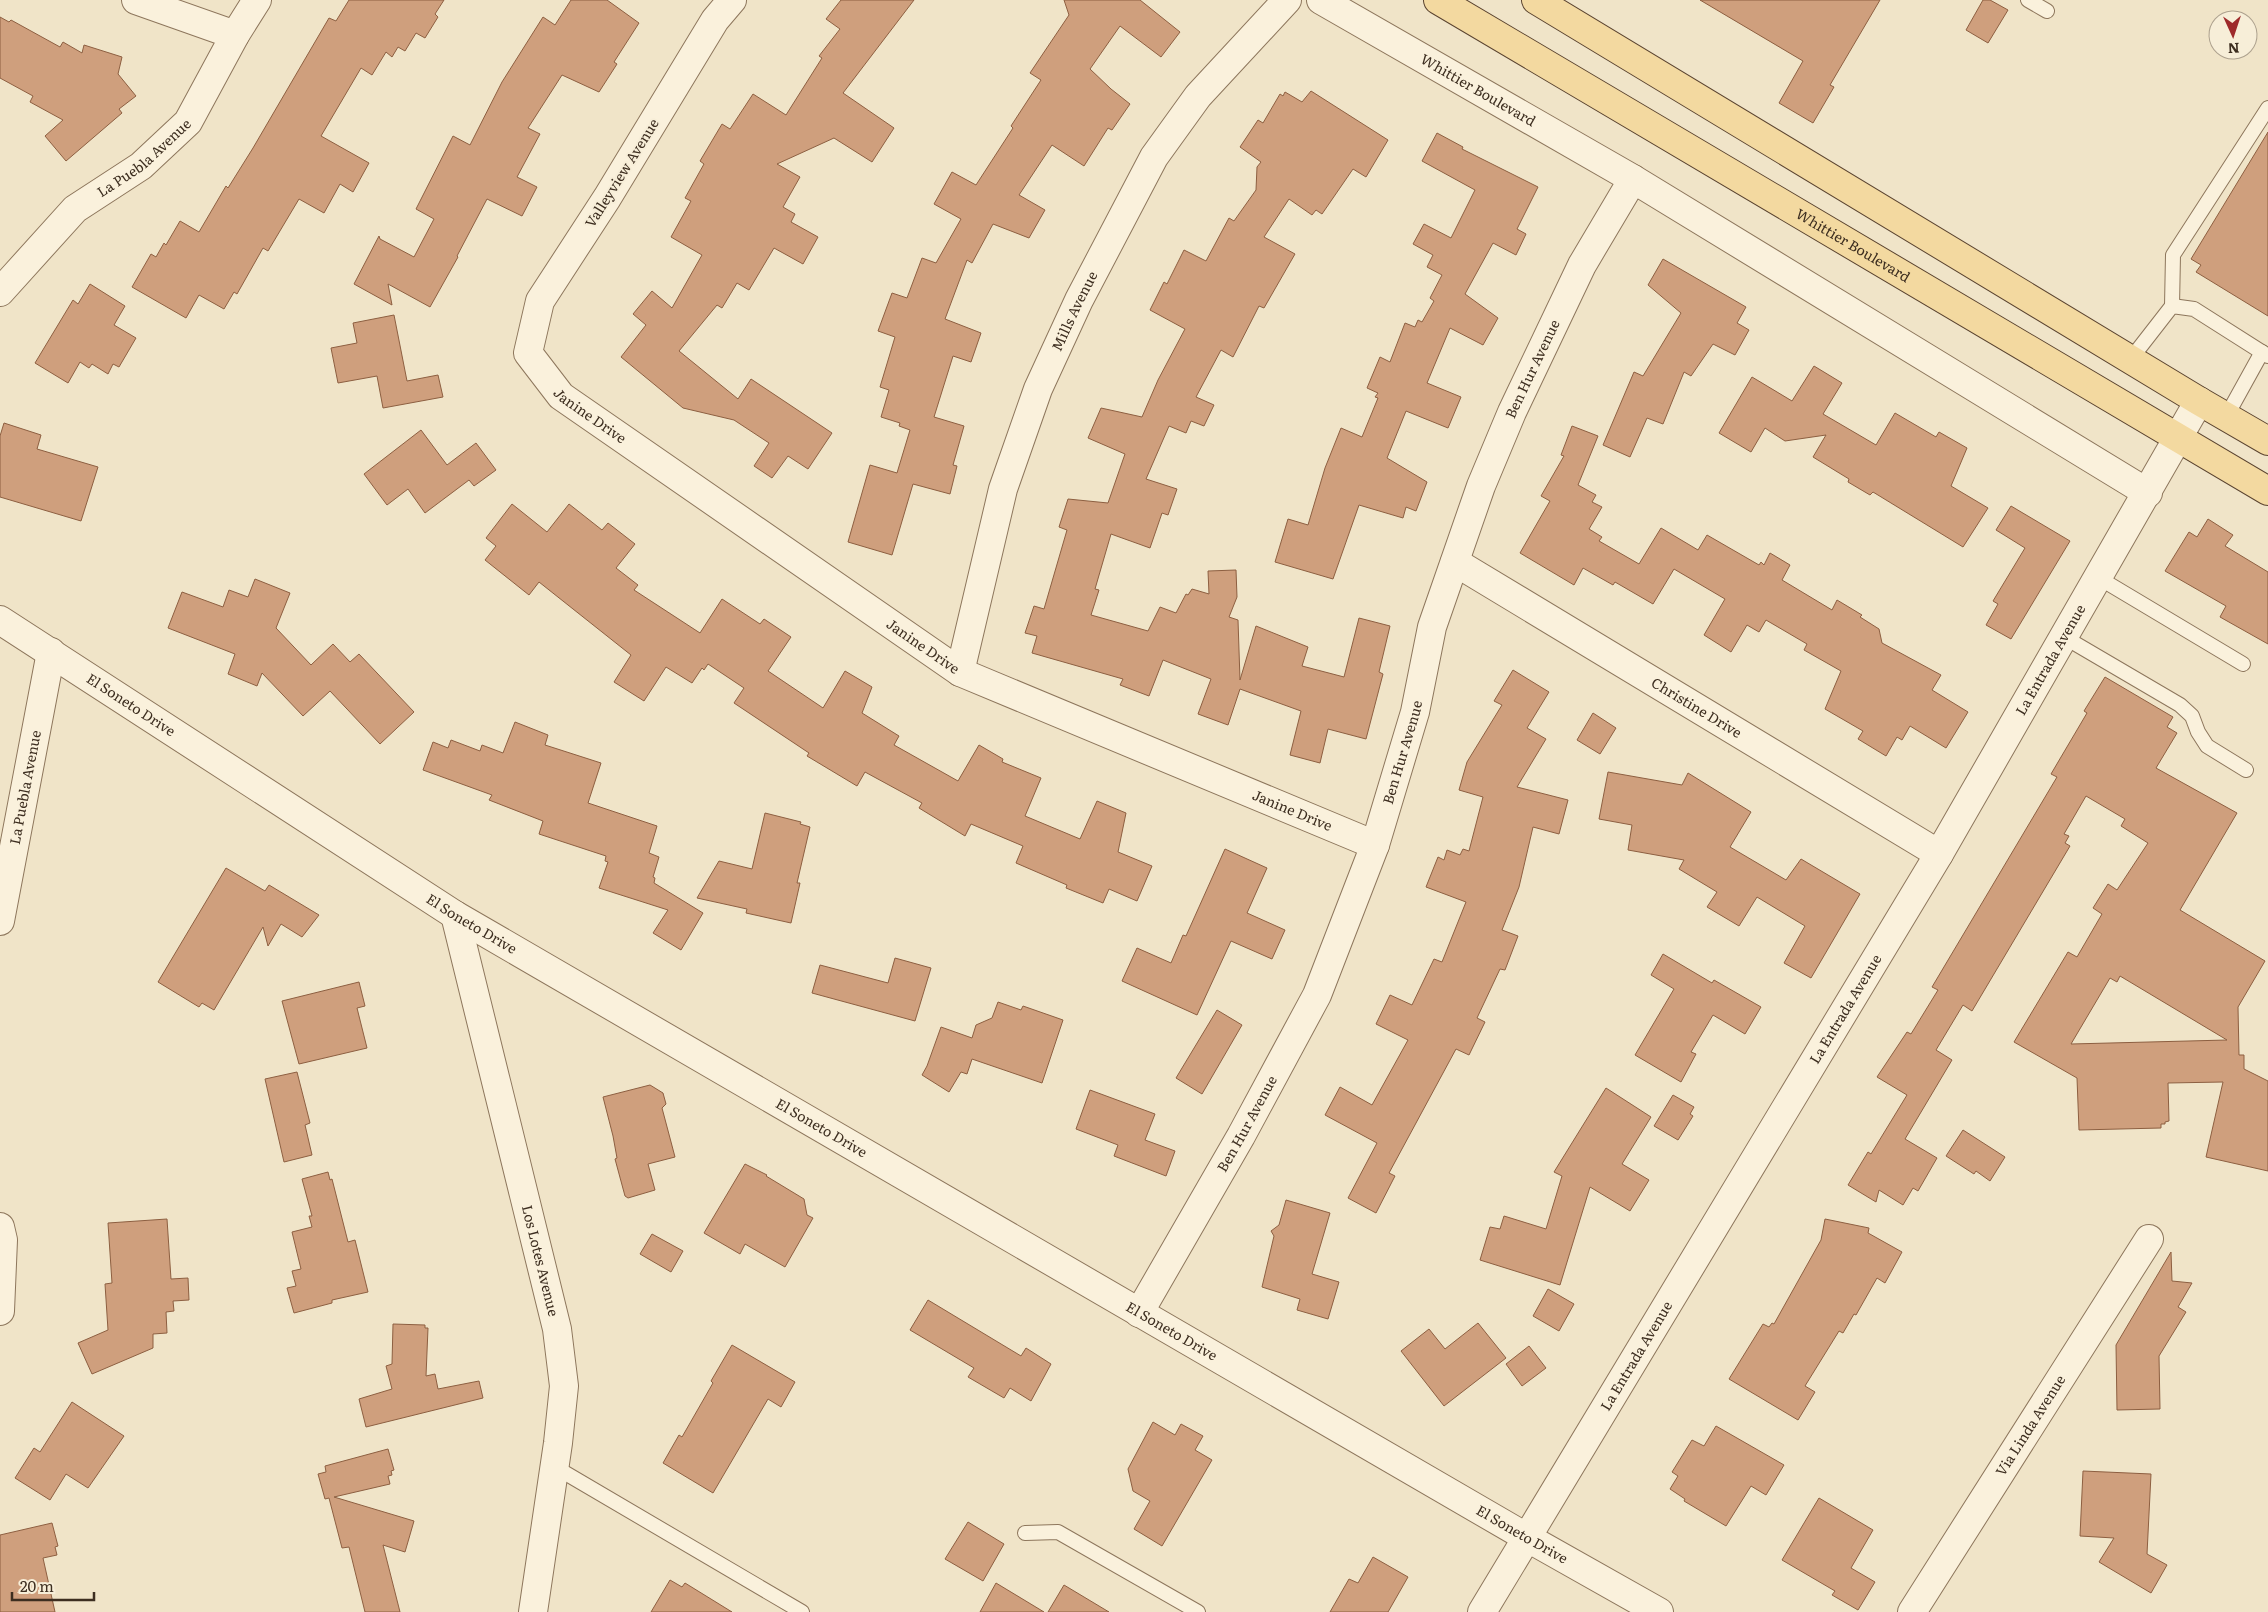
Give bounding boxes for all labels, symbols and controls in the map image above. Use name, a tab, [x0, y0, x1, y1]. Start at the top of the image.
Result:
north arrow	[2208, 10, 2258, 60]
text: N	[2227, 39, 2240, 59]
street label: Whittier Boulevard	[1417, 48, 1540, 130]
street label: La Puebla Avenue	[93, 113, 195, 201]
street label: Valleyview Avenue	[579, 114, 663, 231]
street label: Whittier Boulevard	[1792, 203, 1915, 286]
street label: Mills Avenue	[1046, 267, 1101, 354]
street label: Ben Hur Avenue	[1499, 316, 1564, 421]
street label: Janine Drive	[549, 384, 631, 447]
street label: La Entrada Avenue	[2010, 600, 2089, 718]
street label: Janine Drive	[883, 613, 964, 678]
street label: El Soneto Drive	[83, 668, 180, 740]
street label: Christine Drive	[1648, 672, 1746, 742]
street label: Ben Hur Avenue	[1377, 698, 1426, 806]
street label: La Puebla Avenue	[4, 728, 45, 846]
street label: Janine Drive	[1250, 784, 1336, 835]
street label: El Soneto Drive	[423, 888, 521, 958]
street label: La Entrada Avenue	[1804, 950, 1885, 1067]
street label: Ben Hur Avenue	[1211, 1071, 1281, 1175]
street label: El Soneto Drive	[773, 1093, 871, 1161]
street label: Los Lotes Avenue	[518, 1203, 564, 1318]
street label: El Soneto Drive	[1123, 1296, 1222, 1365]
street label: La Entrada Avenue	[1595, 1297, 1676, 1414]
street label: Via Linda Avenue	[1990, 1371, 2069, 1479]
street label: El Soneto Drive	[1473, 1499, 1572, 1568]
scale bar	[12, 1570, 95, 1602]
text: 20 m	[20, 1574, 54, 1597]

